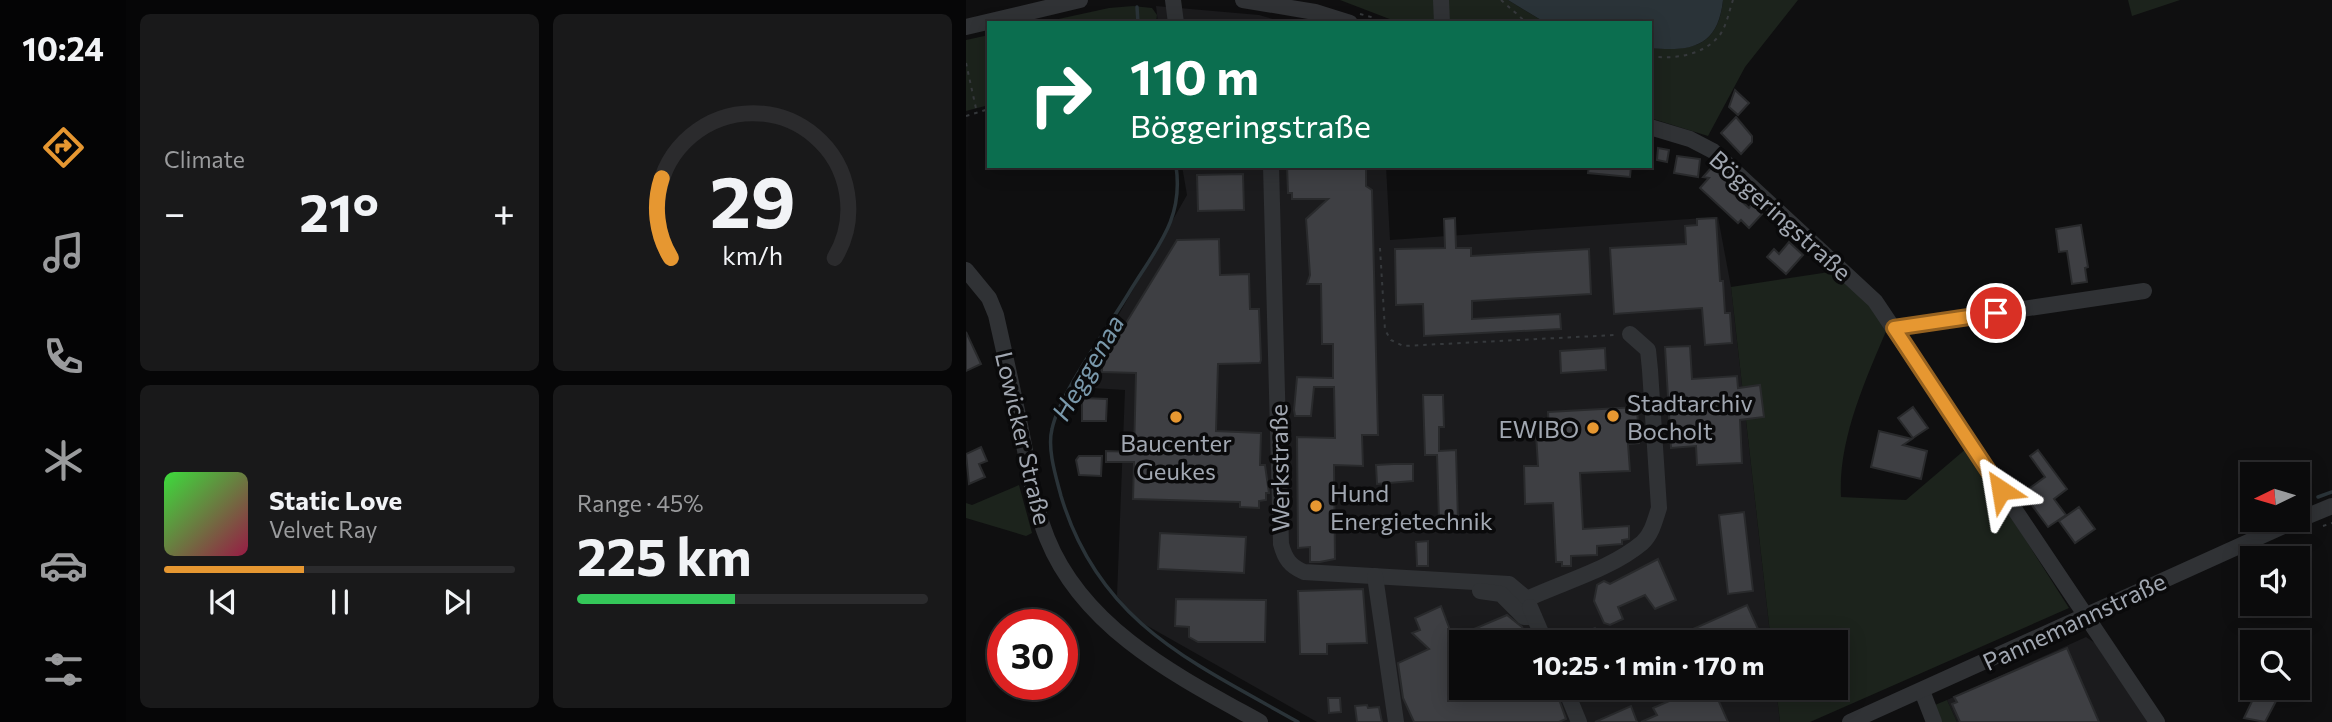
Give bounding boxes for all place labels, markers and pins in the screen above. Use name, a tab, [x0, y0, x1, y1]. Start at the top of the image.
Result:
pin	[1966, 283, 2026, 343]
place label: Stadtarchiv Bocholt	[1627, 388, 1753, 445]
marker: Stadtarchiv Bocholt	[1605, 408, 1621, 424]
marker: Baucenter Geukes	[1168, 409, 1184, 425]
place label: EWIBO	[1498, 414, 1579, 443]
marker: EWIBO	[1585, 420, 1601, 436]
place label: Baucenter Geukes	[1120, 428, 1232, 485]
place label: Hund Energietechnik	[1330, 478, 1493, 535]
marker: Hund Energietechnik	[1308, 498, 1324, 514]

